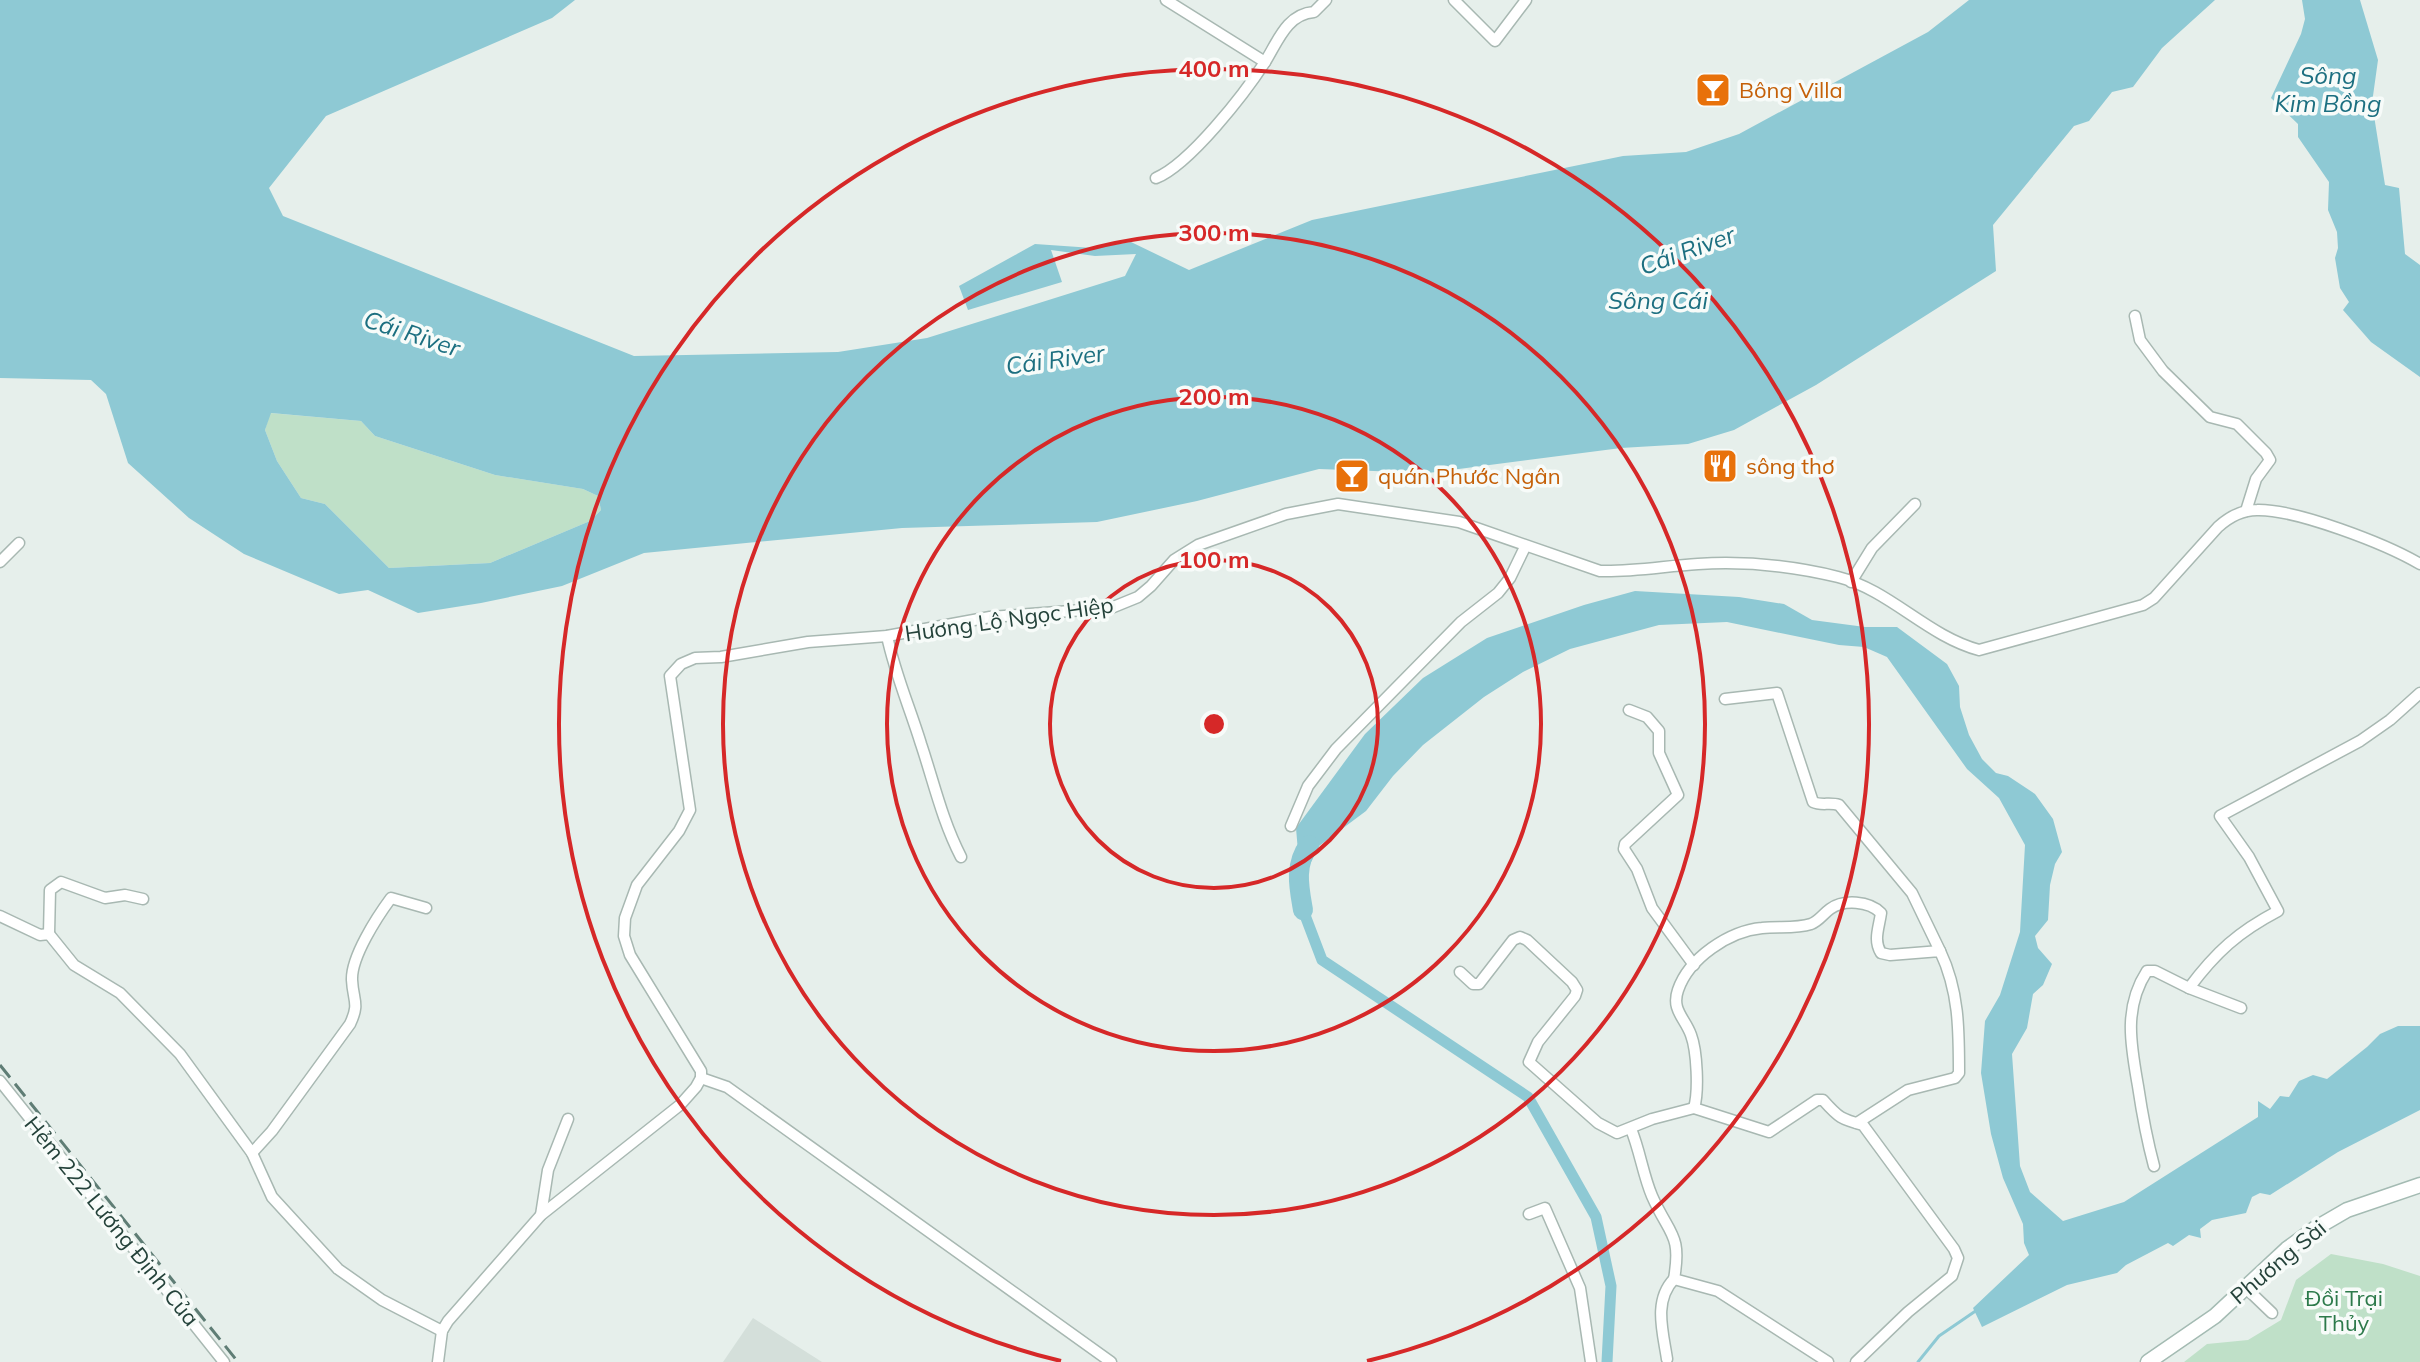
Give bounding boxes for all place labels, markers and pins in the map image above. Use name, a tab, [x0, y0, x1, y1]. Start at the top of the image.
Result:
bar icon: Bông Villa	[1694, 71, 1732, 109]
place label: Bông Villa	[1739, 76, 1843, 104]
restaurant icon: sông thơ	[1701, 447, 1739, 485]
place label: sông thơ	[1746, 452, 1835, 480]
bar icon: quán Phước Ngân	[1333, 457, 1371, 495]
place label: quán Phước Ngân	[1378, 462, 1561, 490]
centre of rings	[1200, 710, 1228, 738]

